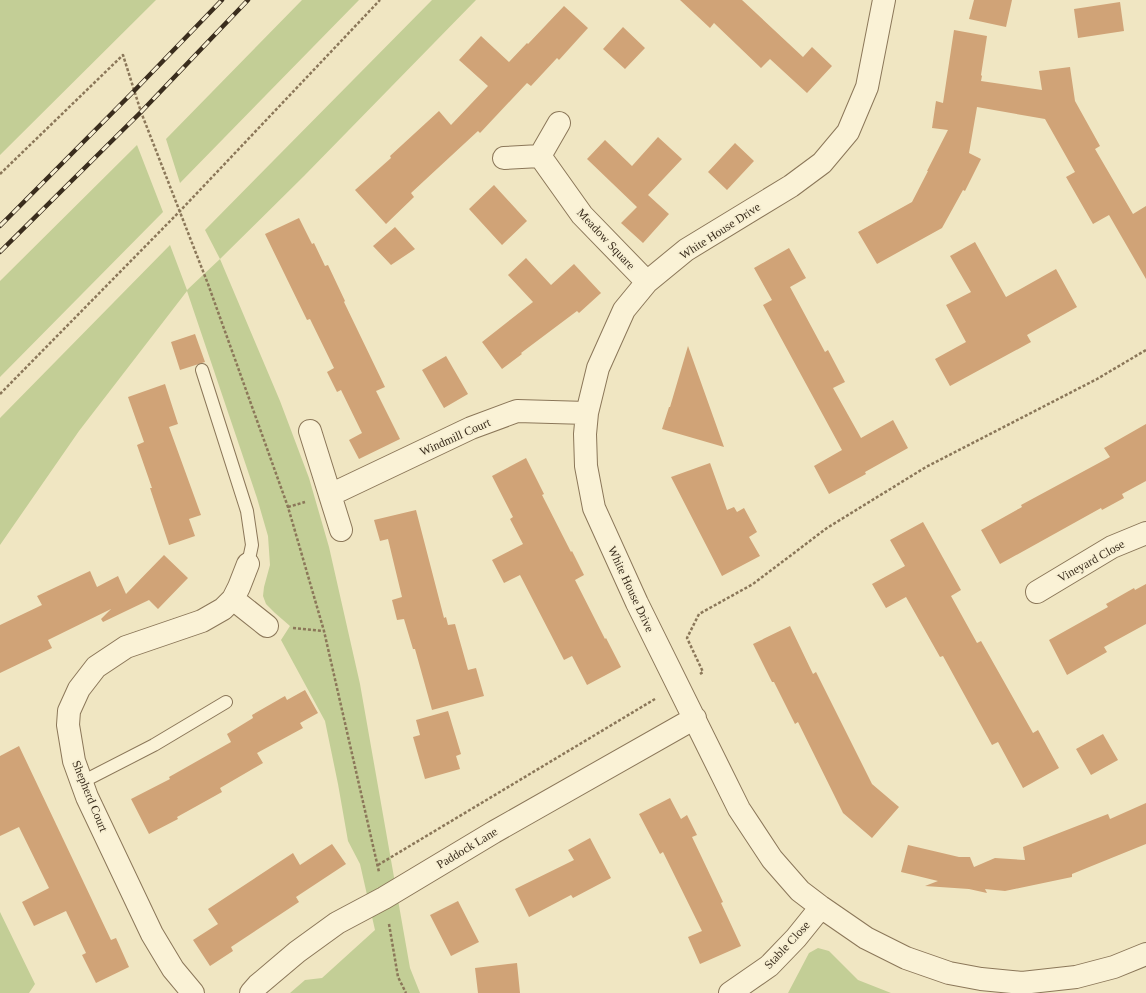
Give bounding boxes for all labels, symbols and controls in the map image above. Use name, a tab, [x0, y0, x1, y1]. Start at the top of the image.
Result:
street label: White House Drive	[677, 200, 763, 262]
street label: Meadow Square	[574, 206, 638, 272]
street label: Windmill Court	[418, 415, 493, 459]
street label: Vineyard Close	[1055, 537, 1127, 585]
street label: White House Drive	[605, 544, 657, 634]
street label: Shepherd Court	[69, 758, 111, 834]
street label: Paddock Lane	[434, 824, 500, 872]
street label: Stable Close	[761, 918, 813, 972]

